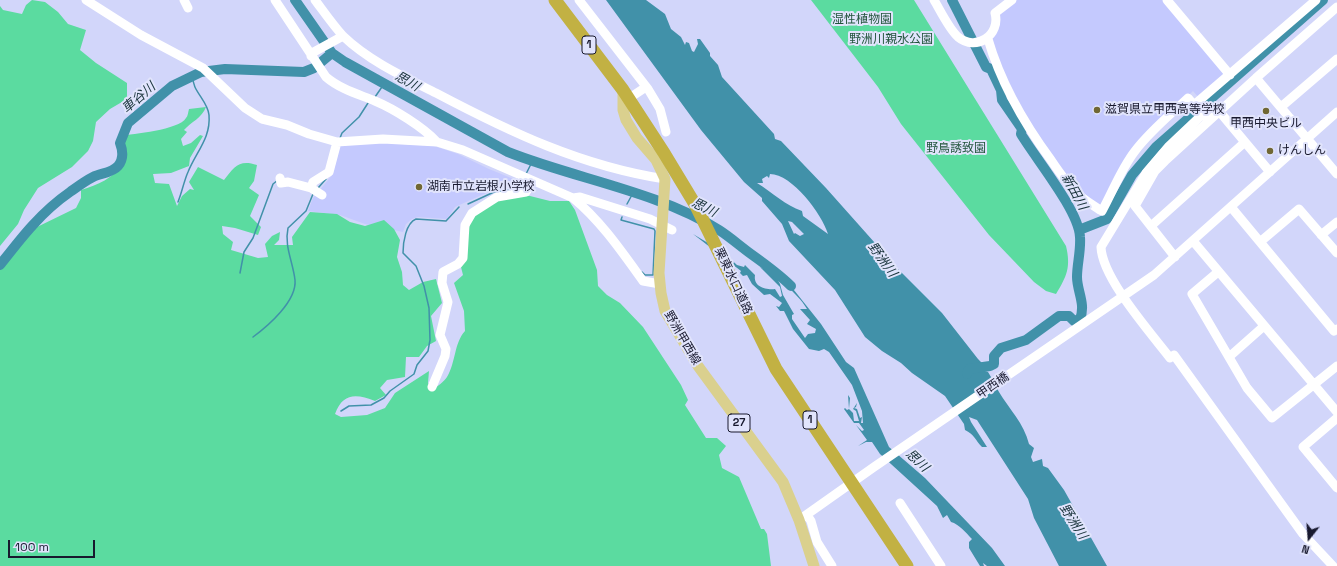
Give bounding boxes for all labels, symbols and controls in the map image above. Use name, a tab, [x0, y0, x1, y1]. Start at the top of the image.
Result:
park label: 湿性植物園	[832, 13, 892, 27]
park label: 野洲川親水公園	[849, 33, 933, 47]
road number: 1	[582, 36, 596, 54]
water label: 思川	[392, 69, 422, 95]
water label: 車谷川	[119, 79, 159, 117]
place label: 滋賀県立甲西高等学校	[1105, 103, 1225, 117]
marker: 滋賀県立甲西高等学校	[1092, 105, 1102, 115]
marker: 甲西中央ビル	[1261, 106, 1271, 116]
place label: 甲西中央ビル	[1230, 117, 1302, 131]
park label: 野鳥誘致園	[926, 142, 986, 156]
place label: けんしん	[1278, 144, 1326, 158]
marker: けんしん	[1265, 146, 1275, 156]
water label: 新田川	[1058, 171, 1090, 213]
place label: 湖南市立岩根小学校	[427, 180, 535, 194]
marker: 湖南市立岩根小学校	[414, 182, 424, 192]
water label: 思川	[689, 195, 719, 221]
water label: 野洲川	[864, 240, 900, 280]
street label: 栗東水口道路	[711, 245, 755, 317]
street label: 野洲甲西線	[661, 308, 703, 368]
street label: 甲西橋	[974, 370, 1012, 402]
road number: 1	[803, 411, 817, 429]
road number: 27	[728, 414, 750, 432]
water label: 思川	[902, 446, 932, 476]
water label: 野洲川	[1056, 501, 1090, 543]
north arrow	[1289, 518, 1329, 558]
scale bar	[10, 532, 97, 558]
text: 100 m	[15, 539, 49, 555]
text: N	[1300, 542, 1311, 557]

